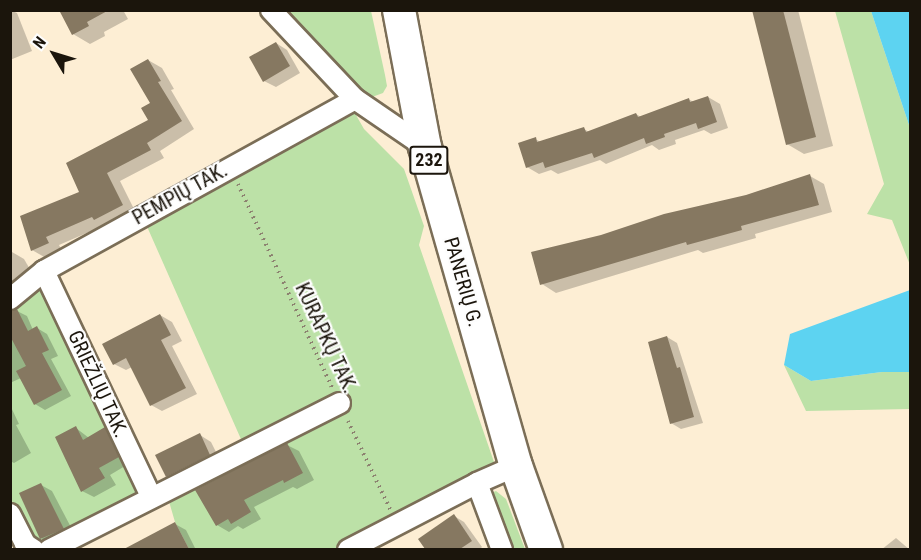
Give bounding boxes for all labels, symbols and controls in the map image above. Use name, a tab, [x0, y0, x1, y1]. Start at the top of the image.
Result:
north arrow	[24, 24, 84, 84]
text: N	[29, 33, 50, 52]
road number: 232	[408, 145, 450, 175]
street label: PEMPIŲ TAK.	[128, 158, 232, 230]
street label: PANERIŲ G.	[439, 234, 487, 330]
street label: KURAPKŲ TAK.	[290, 279, 362, 397]
street label: GRIEŽLIŲ TAK.	[63, 327, 133, 441]

